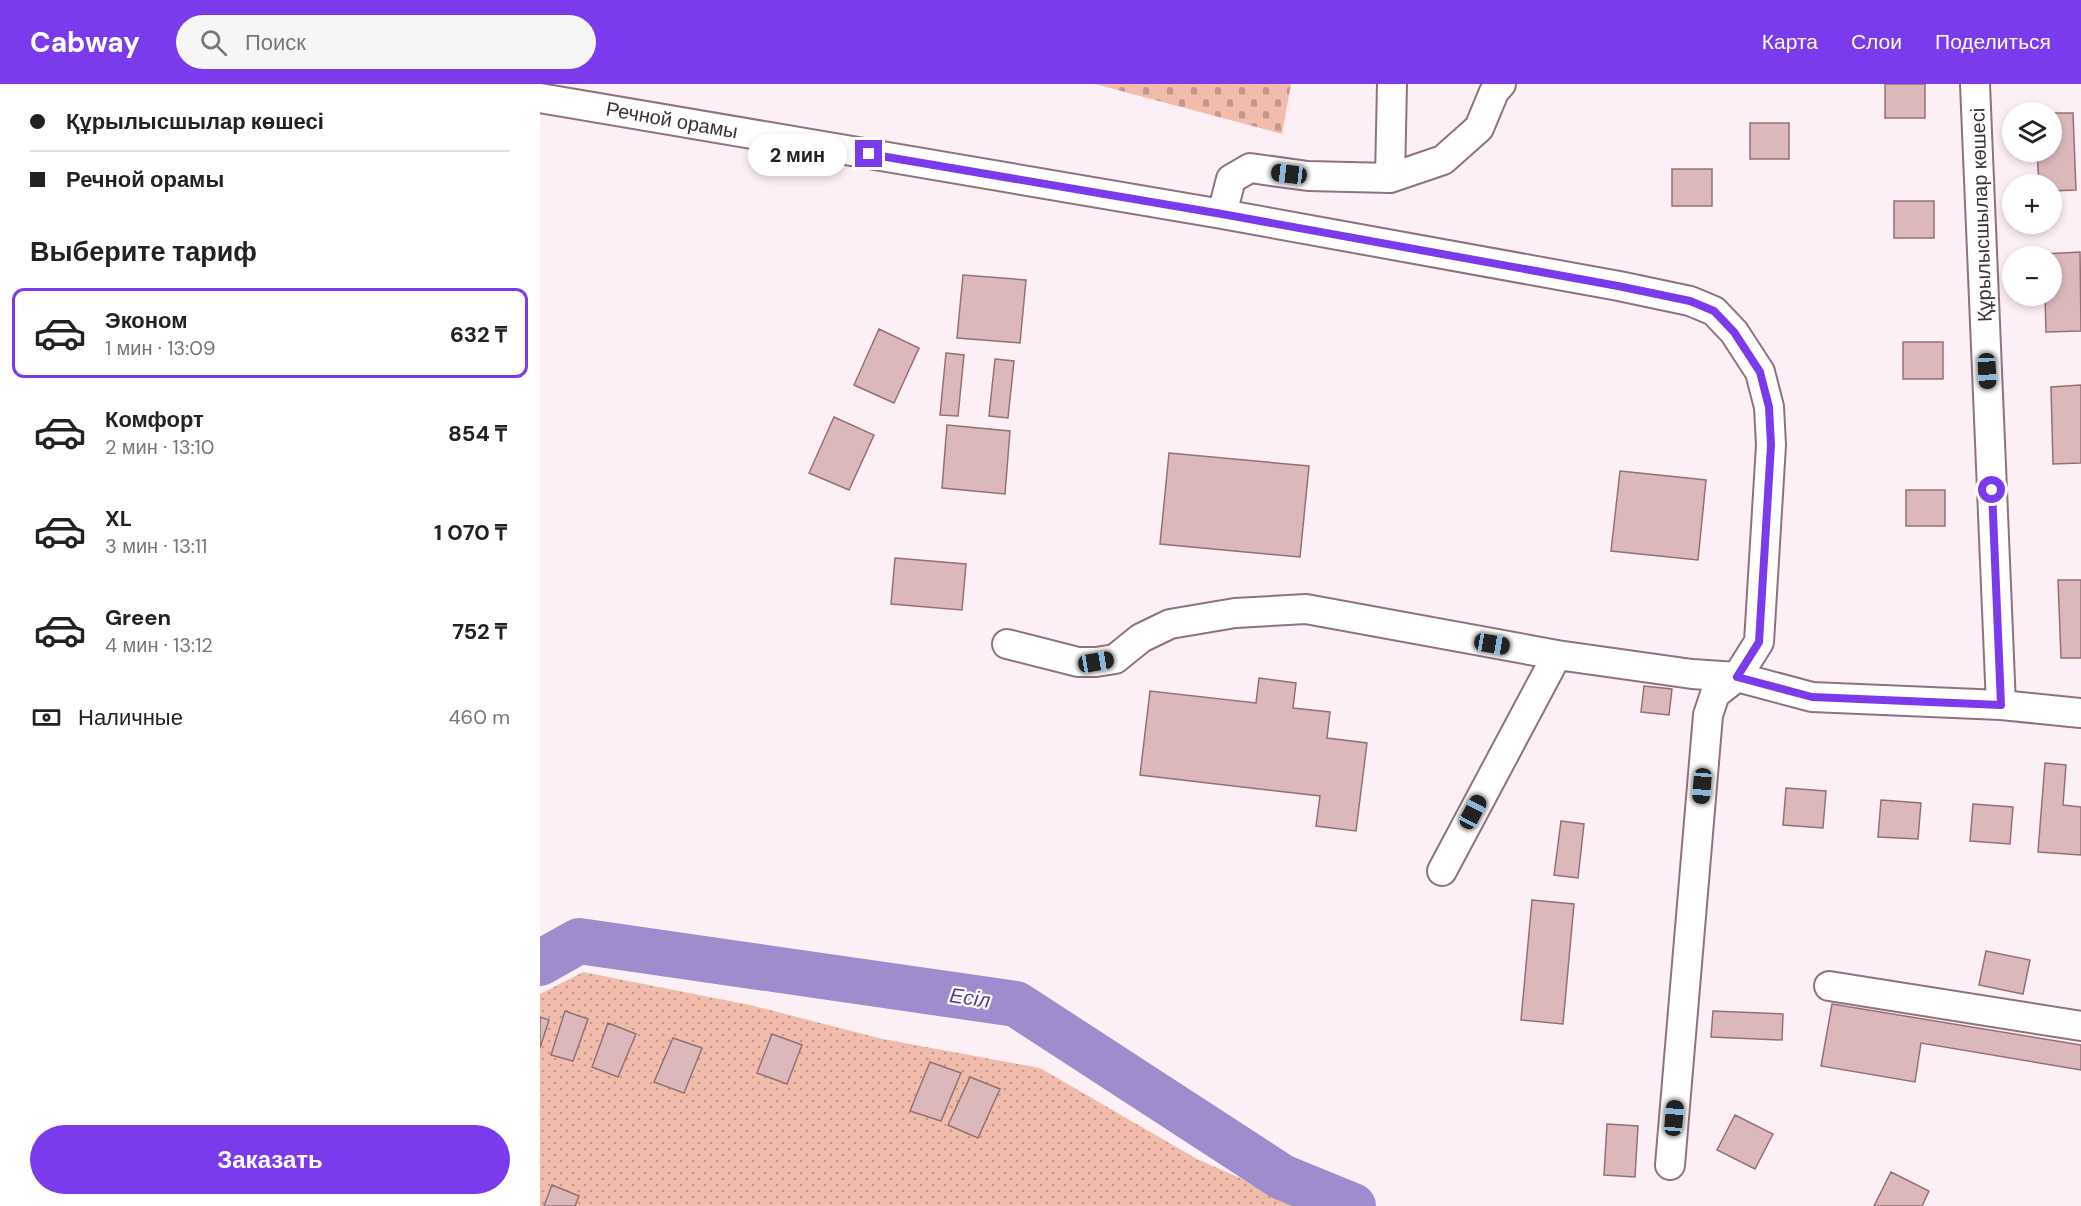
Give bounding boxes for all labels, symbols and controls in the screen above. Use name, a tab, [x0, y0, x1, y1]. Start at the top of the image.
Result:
search box	[176, 15, 596, 69]
text: Cabway	[30, 24, 140, 61]
icon: search	[197, 26, 230, 59]
text: Поиск	[245, 28, 306, 57]
text: Карта	[1762, 28, 1818, 56]
text: Слои	[1851, 28, 1902, 56]
text: Поделиться	[1935, 28, 2051, 56]
street label: Речной орамы	[604, 96, 740, 144]
map controls	[2002, 102, 2062, 306]
button: layers	[2002, 102, 2062, 162]
text: Құрылысшылар көшесі	[66, 107, 324, 136]
street label: Құрылысшылар көшесі	[1964, 107, 1998, 323]
callout: 2 мин	[749, 133, 848, 175]
route end	[855, 140, 882, 167]
text: 2 мин	[770, 142, 825, 168]
car	[1270, 163, 1308, 185]
text: Речной орамы	[66, 165, 224, 194]
button: +	[2002, 174, 2062, 234]
text: Выберите тариф	[30, 234, 257, 269]
button: −	[2002, 246, 2062, 306]
icon: car	[33, 306, 87, 360]
text: Эконом	[105, 306, 188, 335]
text: 632 ₸	[450, 320, 507, 349]
text: 1 мин · 13:09	[105, 335, 215, 361]
car	[1977, 353, 1997, 389]
icon: car	[33, 405, 87, 459]
text: Комфорт	[105, 405, 204, 434]
text: 854 ₸	[448, 419, 507, 448]
text: 2 мин · 13:10	[105, 434, 214, 460]
route start	[1978, 476, 2005, 503]
icon: car	[33, 504, 87, 558]
text: XL	[105, 504, 132, 533]
text: 1 070 ₸	[434, 518, 507, 547]
text: 3 мин · 13:11	[105, 533, 207, 559]
icon: car	[33, 603, 87, 657]
text: Green	[105, 603, 171, 632]
text: 752 ₸	[452, 617, 507, 646]
text: 4 мин · 13:12	[105, 632, 213, 658]
car	[1473, 632, 1511, 656]
car	[1077, 650, 1115, 674]
icon: cash	[30, 701, 63, 734]
text: Наличные	[78, 703, 183, 732]
text: 460 m	[448, 704, 510, 730]
car	[1691, 767, 1713, 805]
car	[1457, 792, 1489, 832]
water label: Есіл	[948, 981, 992, 1015]
car	[1663, 1099, 1685, 1137]
button: Заказать	[30, 1125, 510, 1194]

